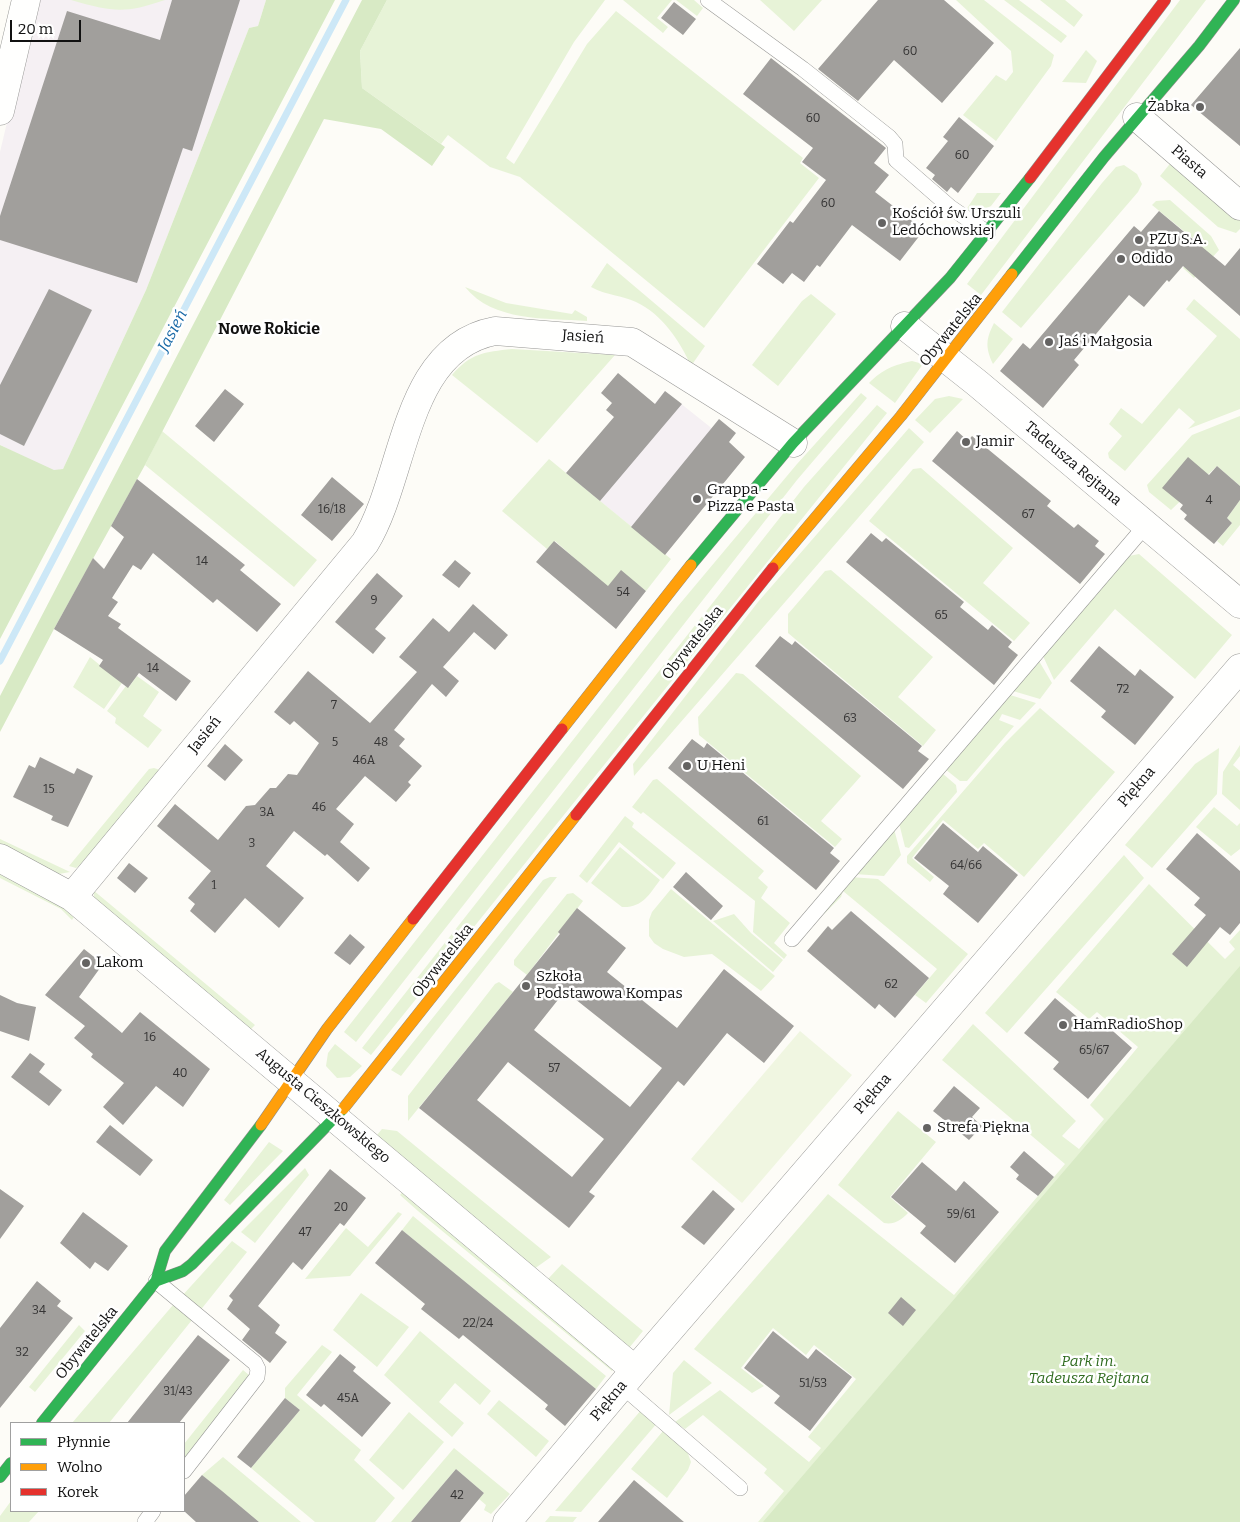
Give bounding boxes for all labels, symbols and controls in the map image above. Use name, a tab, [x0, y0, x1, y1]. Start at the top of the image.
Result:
scale bar	[12, 10, 84, 42]
text: 20 m	[18, 20, 53, 38]
house number: 60	[903, 45, 917, 59]
place label: Żabka	[1148, 98, 1190, 116]
marker: Żabka	[1194, 101, 1206, 113]
house number: 60	[806, 112, 820, 126]
street label: Piasta	[1167, 141, 1211, 183]
house number: 60	[955, 149, 969, 163]
house number: 60	[821, 197, 835, 211]
place label: Kościół św. Urszuli Ledóchowskiej	[892, 205, 1021, 240]
marker: Kościół św. Urszuli Ledóchowskiej	[876, 217, 888, 229]
place label: PZU S.A.	[1149, 231, 1207, 249]
marker: PZU S.A.	[1133, 234, 1145, 246]
place label: Odido	[1131, 250, 1173, 268]
marker: Odido	[1115, 253, 1127, 265]
street label: Obywatelska	[916, 290, 986, 370]
water label: Jasień	[154, 307, 192, 355]
district label: Nowe Rokicie	[218, 320, 320, 340]
street label: Jasień	[561, 327, 605, 347]
place label: Jaś i Małgosia	[1059, 333, 1152, 351]
marker: Jaś i Małgosia	[1043, 336, 1055, 348]
street label: Tadeusza Rejtana	[1021, 418, 1125, 510]
place label: Jamir	[976, 433, 1014, 451]
marker: Jamir	[960, 436, 972, 448]
place label: Grappa - Pizza e Pasta	[707, 481, 795, 516]
marker: Grappa - Pizza e Pasta	[691, 493, 703, 505]
house number: 4	[1205, 494, 1213, 508]
house number: 16/18	[318, 503, 346, 517]
house number: 67	[1022, 508, 1034, 522]
house number: 14	[196, 555, 208, 569]
house number: 54	[616, 586, 630, 600]
house number: 9	[370, 594, 378, 608]
street label: Obywatelska	[659, 602, 727, 684]
house number: 65	[934, 609, 948, 623]
house number: 14	[147, 662, 159, 676]
house number: 72	[1117, 683, 1129, 697]
house number: 7	[331, 699, 337, 713]
house number: 63	[843, 712, 857, 726]
street label: Jasień	[185, 713, 225, 757]
house number: 5	[332, 736, 338, 750]
house number: 48	[374, 736, 388, 750]
house number: 46A	[353, 754, 375, 768]
place label: U Heni	[697, 757, 745, 775]
marker: U Heni	[681, 760, 693, 772]
street label: Piękna	[1115, 763, 1159, 811]
house number: 15	[43, 783, 55, 797]
house number: 46	[312, 801, 326, 815]
house number: 3A	[260, 806, 274, 820]
house number: 61	[757, 815, 769, 829]
house number: 3	[249, 837, 255, 851]
house number: 64/66	[950, 859, 982, 873]
house number: 1	[212, 879, 216, 893]
street label: Obywatelska	[409, 920, 477, 1002]
place label: Lakom	[96, 954, 143, 972]
marker: Lakom	[80, 957, 92, 969]
place label: Szkoła Podstawowa Kompas	[536, 968, 683, 1003]
house number: 62	[884, 978, 898, 992]
marker: Szkoła Podstawowa Kompas	[520, 980, 532, 992]
place label: HamRadioShop	[1073, 1016, 1183, 1034]
marker: HamRadioShop	[1057, 1019, 1069, 1031]
house number: 16	[144, 1031, 156, 1045]
street label: Augusta Cieszkowskiego	[252, 1044, 394, 1168]
house number: 65/67	[1079, 1044, 1109, 1058]
house number: 57	[548, 1062, 560, 1076]
house number: 40	[173, 1067, 187, 1081]
street label: Piękna	[851, 1070, 895, 1118]
place label: Strefa Piękna	[937, 1119, 1029, 1137]
marker: Strefa Piękna	[921, 1122, 933, 1134]
house number: 20	[334, 1201, 348, 1215]
house number: 59/61	[947, 1208, 975, 1222]
house number: 47	[299, 1226, 311, 1240]
street label: Obywatelska	[52, 1303, 122, 1383]
house number: 34	[32, 1304, 46, 1318]
house number: 22/24	[463, 1317, 493, 1331]
house number: 32	[15, 1346, 29, 1360]
park label: Park im. Tadeusza Rejtana	[1029, 1353, 1149, 1388]
street label: Piękna	[587, 1377, 631, 1425]
house number: 51/53	[799, 1377, 827, 1391]
house number: 31/43	[163, 1385, 193, 1399]
house number: 45A	[337, 1392, 359, 1406]
legend	[10, 1422, 185, 1512]
text: Płynnie	[57, 1433, 111, 1451]
text: Wolno	[57, 1458, 102, 1476]
text: Korek	[57, 1483, 99, 1501]
house number: 42	[450, 1489, 464, 1503]

